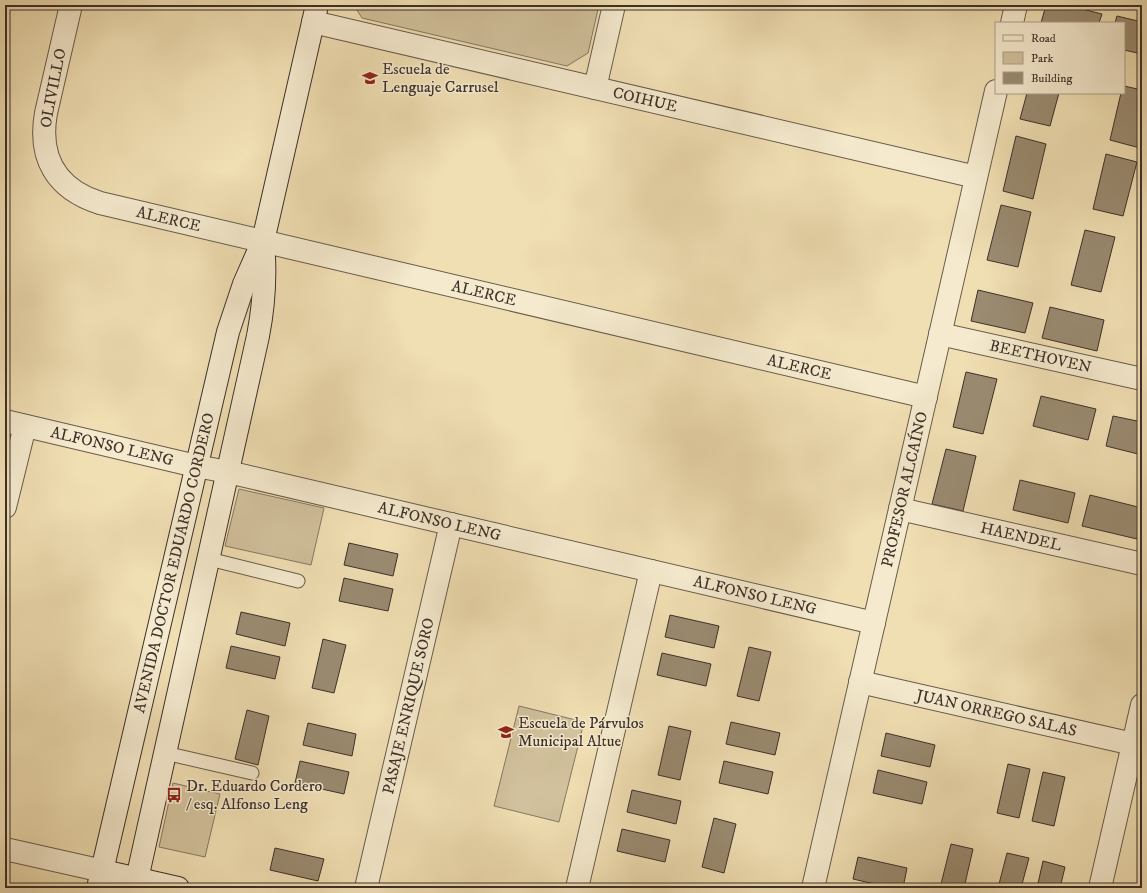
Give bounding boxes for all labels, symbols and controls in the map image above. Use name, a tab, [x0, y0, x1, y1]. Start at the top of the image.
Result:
legend	[995, 22, 1125, 94]
text: Road	[1031, 31, 1056, 46]
street label: OLIVILLO	[36, 47, 70, 129]
text: Park	[1031, 51, 1053, 66]
place label: Escuela de Lenguaje Carrusel	[382, 59, 499, 97]
school or university icon: Escuela de Lenguaje Carrusel	[361, 69, 379, 87]
text: Building	[1031, 71, 1072, 86]
street label: COIHUE	[611, 82, 679, 117]
street label: ALERCE	[134, 202, 203, 236]
street label: ALERCE	[450, 276, 518, 310]
street label: BEETHOVEN	[988, 335, 1093, 377]
street label: ALERCE	[765, 350, 834, 384]
street label: PROFESOR ALCAÍNO	[877, 410, 932, 569]
street label: AVENIDA DOCTOR EDUARDO CORDERO	[129, 411, 219, 715]
street label: ALFONSO LENG	[48, 422, 176, 470]
street label: ALFONSO LENG	[376, 497, 503, 546]
street label: HAENDEL	[978, 518, 1064, 555]
street label: ALFONSO LENG	[691, 571, 819, 619]
street label: PASAJE ENRIQUE SORO	[378, 616, 439, 796]
street label: JUAN ORREGO SALAS	[912, 685, 1079, 741]
place label: Escuela de Párvulos Municipal Altue	[518, 713, 644, 751]
school or university icon: Escuela de Párvulos Municipal Altue	[497, 723, 515, 741]
place label: Dr. Eduardo Cordero / esq. Alfonso Leng	[186, 776, 323, 814]
bus stop icon: Dr. Eduardo Cordero / esq. Alfonso Leng	[165, 786, 183, 804]

